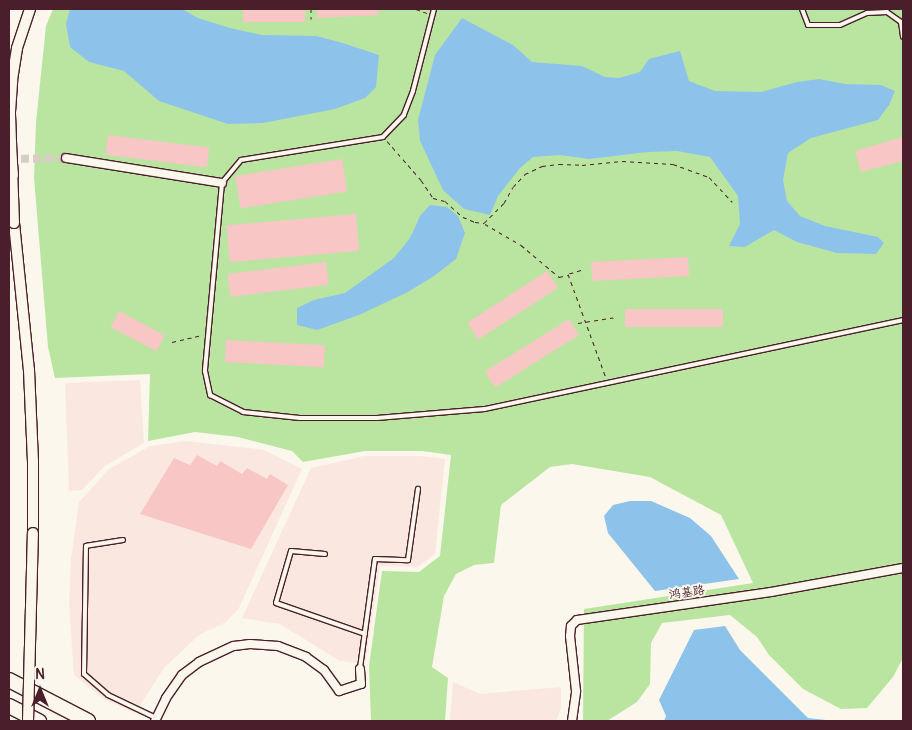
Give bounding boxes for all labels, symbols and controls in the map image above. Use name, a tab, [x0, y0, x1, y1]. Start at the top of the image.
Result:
street label: 鸿基路	[668, 583, 706, 603]
north arrow	[15, 665, 65, 715]
text: N	[35, 666, 45, 683]

